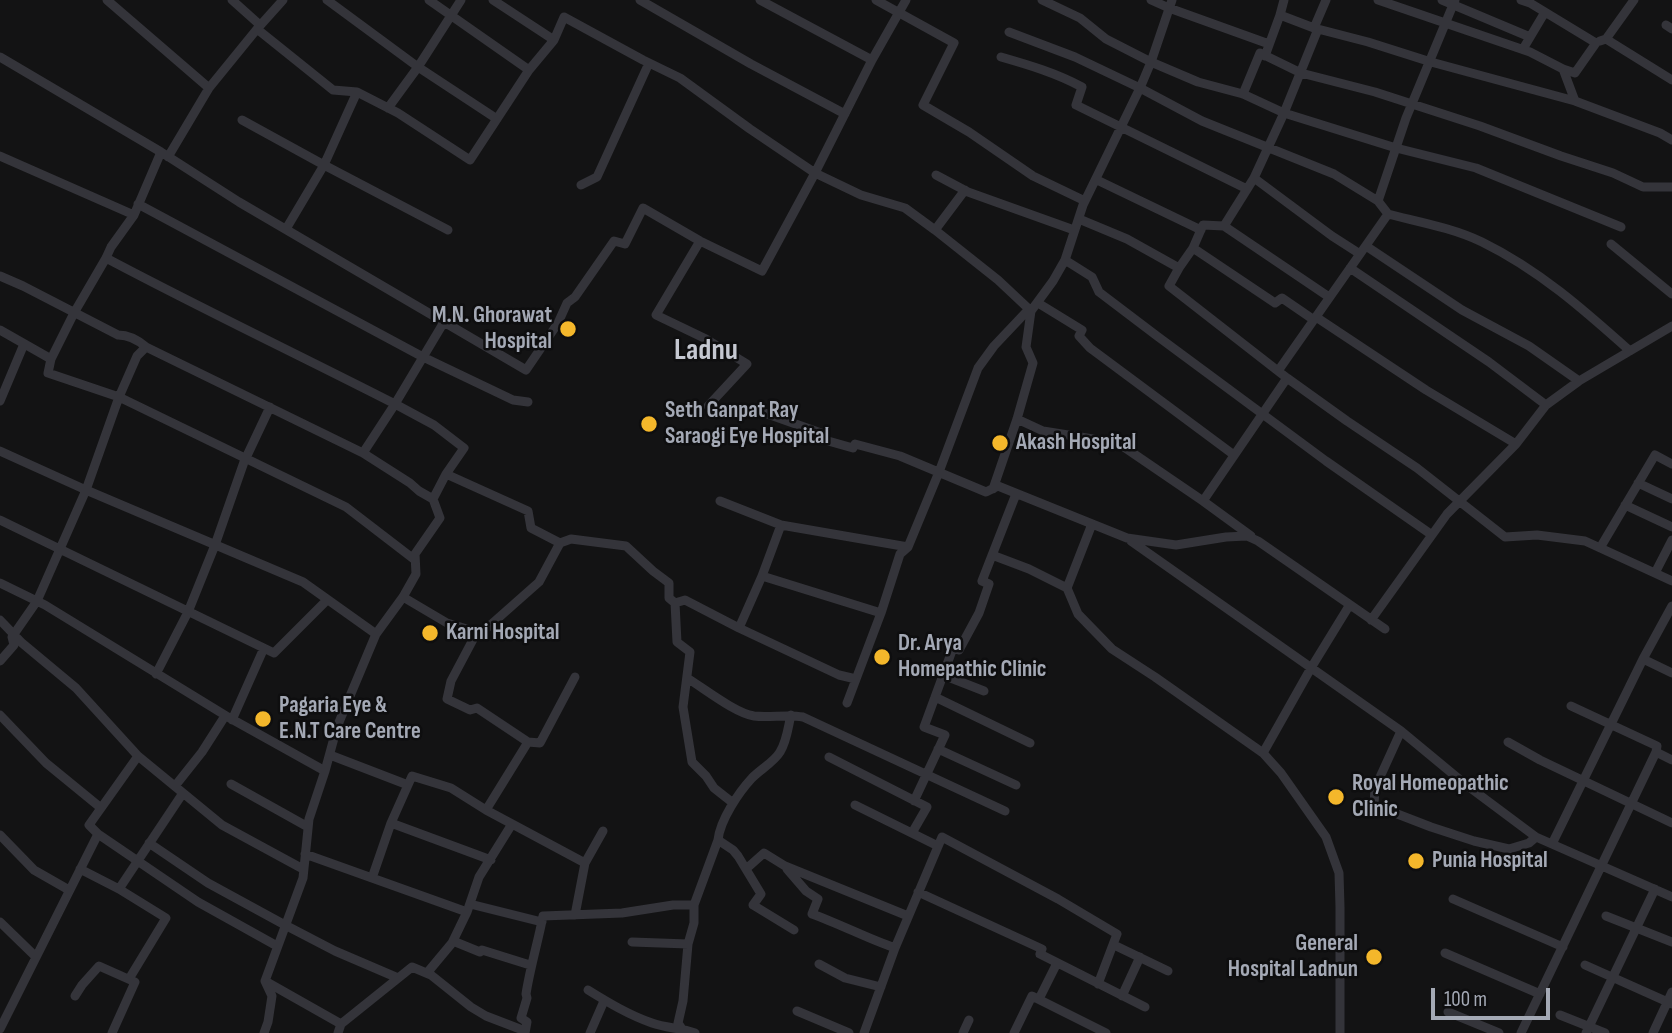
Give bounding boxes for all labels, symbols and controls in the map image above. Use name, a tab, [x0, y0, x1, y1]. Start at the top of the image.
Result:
place label: M.N. Ghorawat Hospital	[432, 302, 552, 356]
marker: M.N. Ghorawat Hospital	[558, 319, 578, 339]
district label: Ladnu	[674, 333, 738, 369]
place label: Seth Ganpat Ray Saraogi Eye Hospital	[665, 397, 829, 451]
marker: Seth Ganpat Ray Saraogi Eye Hospital	[639, 414, 659, 434]
place label: Akash Hospital	[1016, 429, 1136, 457]
marker: Akash Hospital	[990, 433, 1010, 453]
place label: Karni Hospital	[446, 619, 559, 647]
marker: Karni Hospital	[420, 623, 440, 643]
place label: Dr. Arya Homepathic Clinic	[898, 630, 1047, 684]
marker: Dr. Arya Homepathic Clinic	[872, 647, 892, 667]
place label: Pagaria Eye & E.N.T Care Centre	[279, 692, 421, 746]
marker: Pagaria Eye & E.N.T Care Centre	[253, 709, 273, 729]
place label: Royal Homeopathic Clinic	[1352, 770, 1509, 824]
marker: Royal Homeopathic Clinic	[1326, 787, 1346, 807]
place label: Punia Hospital	[1432, 847, 1548, 875]
marker: Punia Hospital	[1406, 851, 1426, 871]
place label: General Hospital Ladnun	[1228, 930, 1358, 984]
marker: General Hospital Ladnun	[1364, 947, 1384, 967]
scale bar	[1434, 974, 1553, 1018]
text: 100 m	[1444, 987, 1487, 1012]

